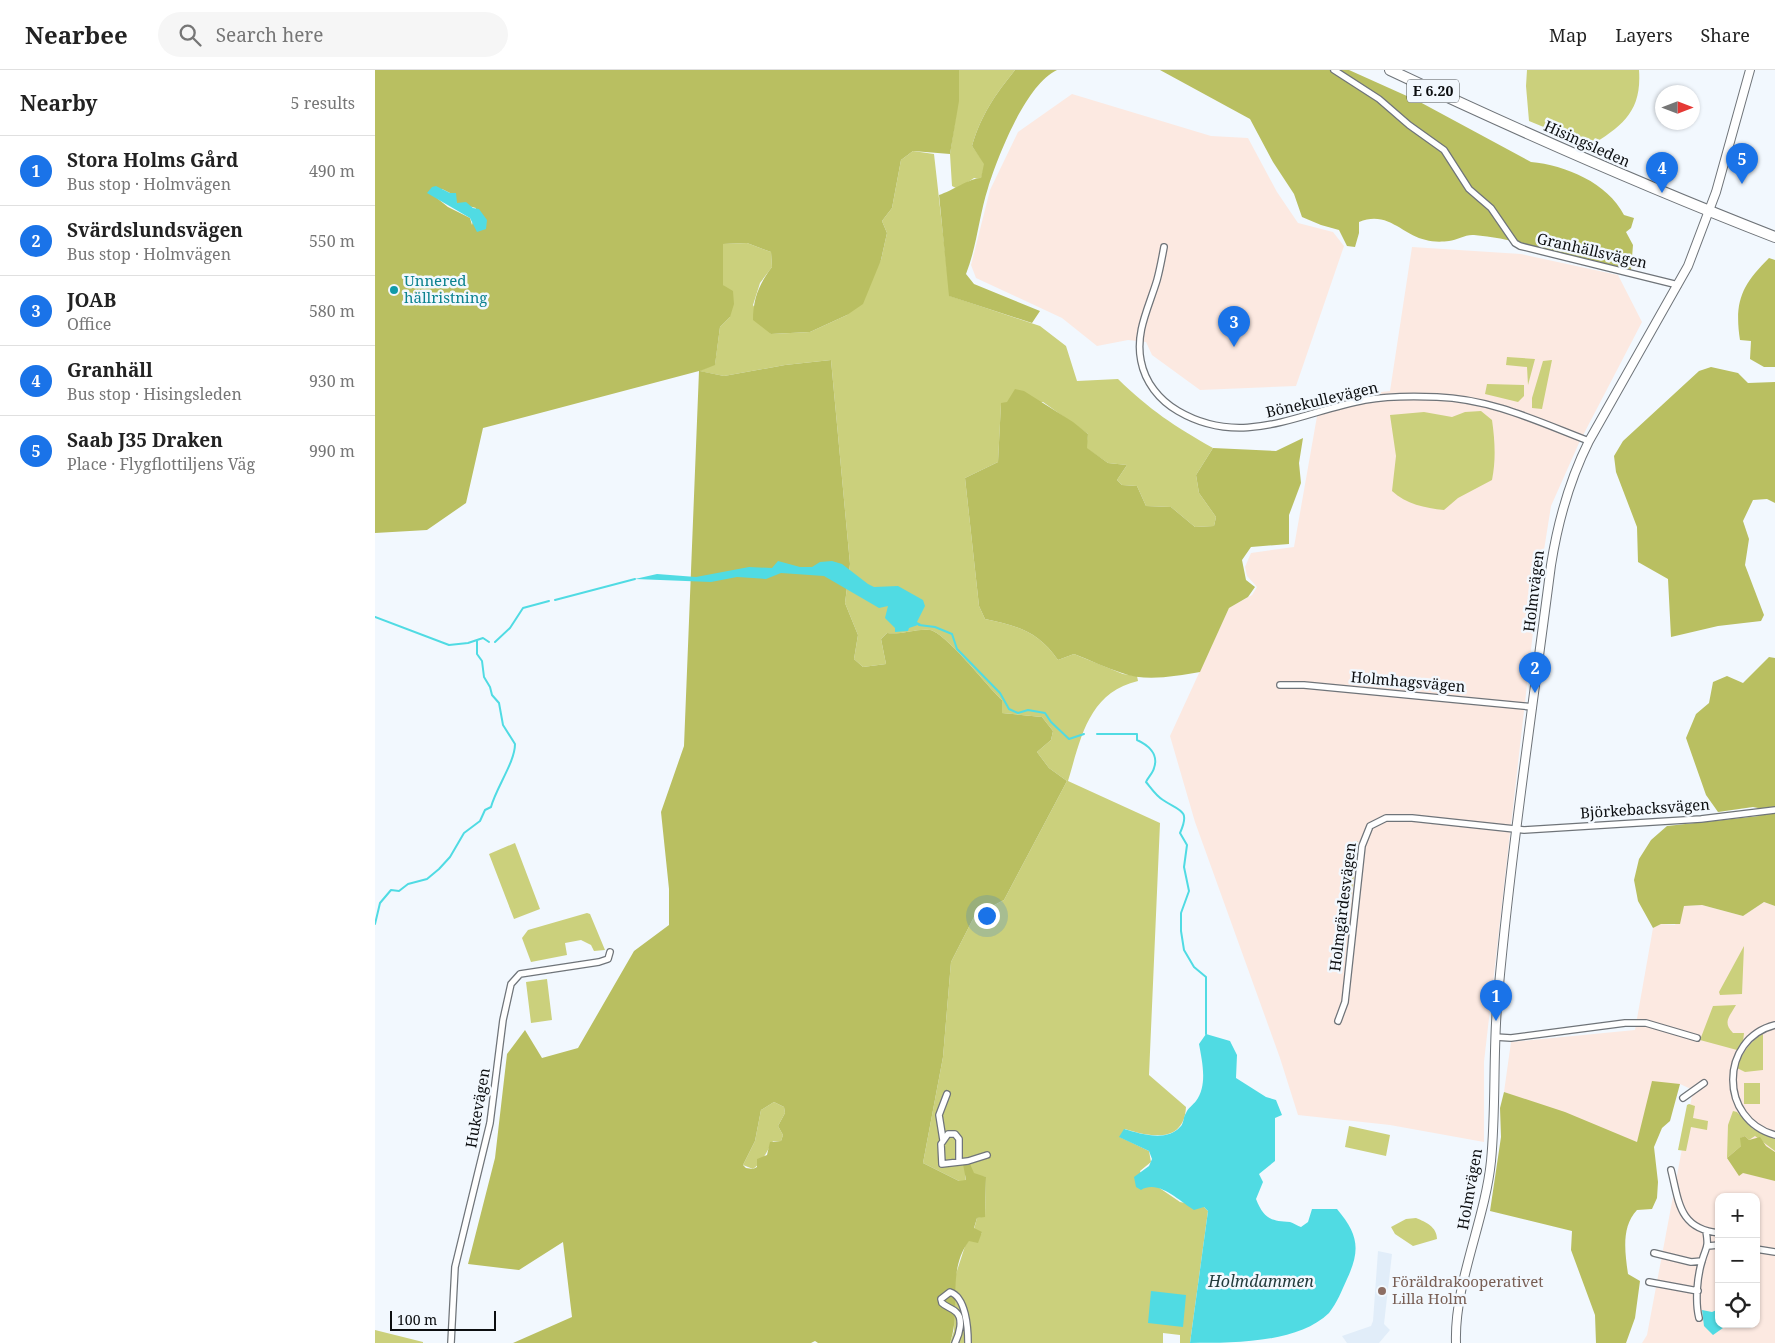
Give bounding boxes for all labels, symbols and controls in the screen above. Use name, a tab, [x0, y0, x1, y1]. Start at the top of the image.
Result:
search box	[158, 12, 508, 57]
text: Nearbee	[25, 18, 128, 51]
icon: search	[176, 21, 204, 49]
text: Search here	[216, 22, 323, 48]
text: Map	[1549, 23, 1587, 47]
text: Layers	[1615, 23, 1673, 47]
text: Share	[1701, 23, 1750, 47]
road number: E 6.20	[1407, 80, 1459, 102]
north arrow	[1655, 85, 1700, 130]
text: Nearby	[20, 89, 98, 117]
text: 5 results	[291, 92, 355, 114]
street label: Hisingsleden	[1541, 115, 1634, 171]
pin: 5	[1726, 143, 1758, 184]
text: Stora Holms Gård	[67, 147, 238, 173]
pin: 4	[1646, 152, 1678, 193]
text: 1	[31, 160, 41, 182]
text: 490 m	[309, 160, 355, 182]
text: Bus stop · Holmvägen	[67, 173, 231, 195]
text: Svärdslundsvägen	[67, 217, 243, 243]
street label: Granhällsvägen	[1535, 228, 1650, 272]
text: 2	[31, 230, 41, 252]
text: 550 m	[309, 230, 355, 252]
text: Bus stop · Holmvägen	[67, 243, 231, 265]
place label: Unnered hällristning	[404, 270, 487, 307]
marker: Unnered hällristning	[388, 284, 400, 296]
text: JOAB	[67, 287, 116, 313]
text: 3	[31, 300, 41, 322]
text: 580 m	[309, 300, 355, 322]
pin: 3	[1218, 306, 1250, 347]
text: Office	[67, 313, 111, 335]
text: Granhäll	[67, 357, 153, 383]
text: 4	[31, 370, 41, 392]
text: 930 m	[309, 370, 355, 392]
street label: Bönekullevägen	[1264, 376, 1380, 422]
text: Bus stop · Hisingsleden	[67, 383, 242, 405]
text: Saab J35 Draken	[67, 427, 223, 453]
text: 5	[31, 440, 41, 462]
text: 990 m	[309, 440, 355, 462]
text: Place · Flygflottiljens Väg	[67, 453, 255, 475]
street label: Holmvägen	[1518, 549, 1548, 633]
pin: 2	[1519, 652, 1551, 693]
street label: Holmhagsvägen	[1350, 666, 1467, 696]
street label: Björkebacksvägen	[1579, 793, 1711, 823]
street label: Holmgärdesvägen	[1324, 841, 1360, 973]
your location	[974, 903, 1000, 929]
pin: 1	[1480, 980, 1512, 1021]
street label: Hukevägen	[460, 1066, 494, 1149]
street label: Holmvägen	[1452, 1146, 1486, 1231]
map controls	[1715, 1193, 1760, 1328]
button: +	[1715, 1193, 1760, 1238]
button: −	[1715, 1238, 1760, 1283]
water label: Holmdammen	[1207, 1270, 1314, 1292]
place label: Föräldrakooperativet Lilla Holm	[1392, 1271, 1544, 1308]
button: locate	[1715, 1283, 1760, 1328]
marker: Föräldrakooperativet Lilla Holm	[1376, 1285, 1388, 1297]
scale bar	[390, 1308, 496, 1331]
text: 100 m	[397, 1310, 437, 1329]

